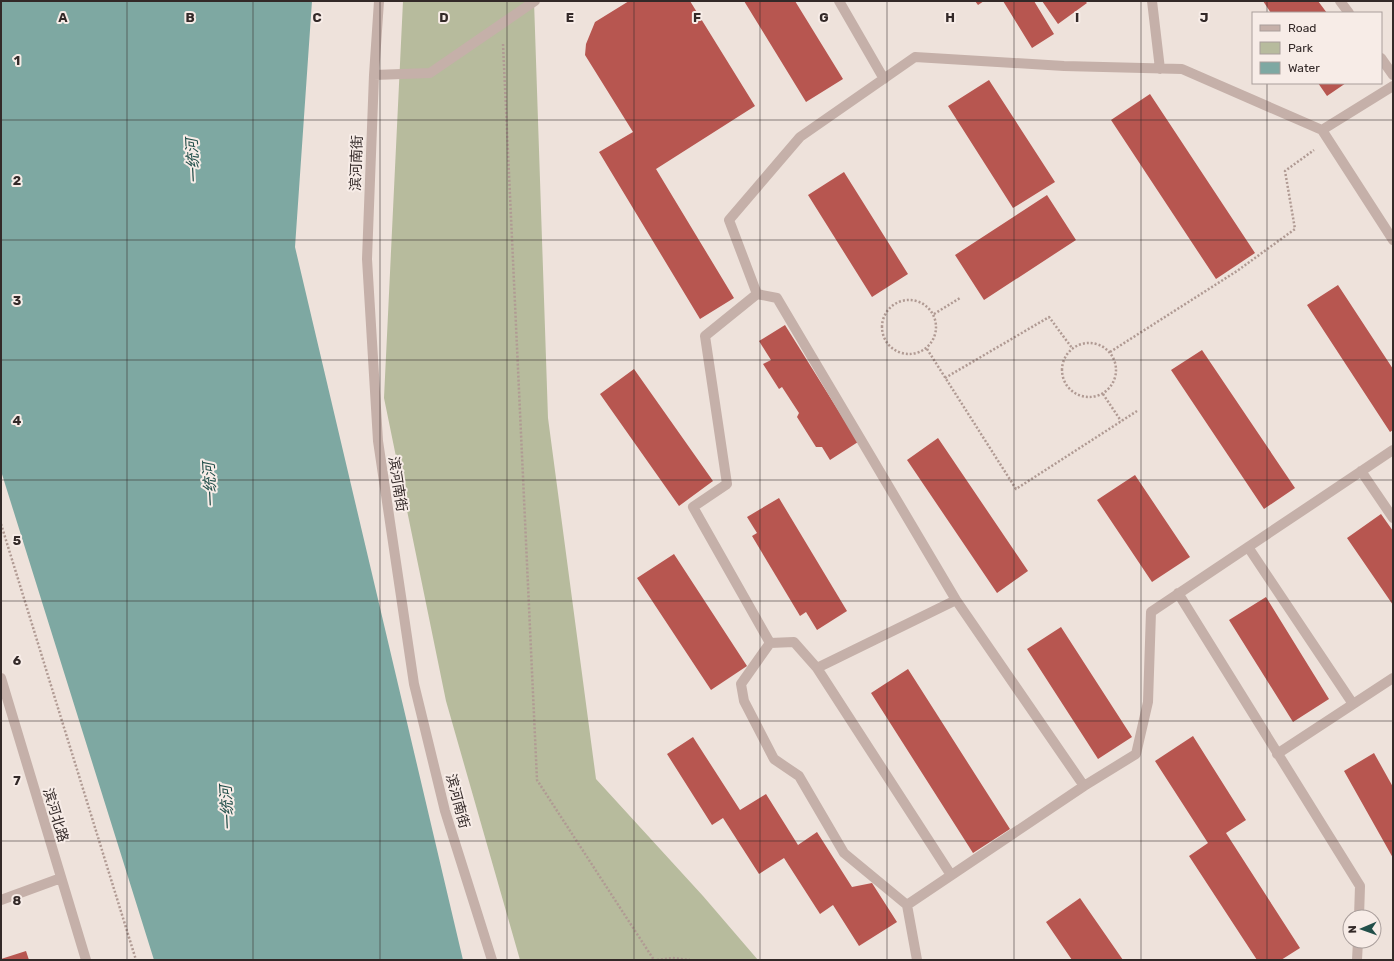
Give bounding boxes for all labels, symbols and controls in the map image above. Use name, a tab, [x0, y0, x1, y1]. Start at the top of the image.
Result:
text: A	[58, 10, 68, 25]
text: B	[185, 10, 195, 25]
text: C	[312, 10, 322, 25]
text: D	[439, 10, 449, 25]
text: E	[566, 10, 574, 25]
text: F	[693, 10, 701, 25]
text: G	[819, 10, 829, 25]
text: H	[945, 10, 955, 25]
text: I	[1075, 10, 1079, 25]
text: J	[1200, 10, 1208, 25]
legend	[1252, 12, 1382, 84]
text: Road	[1288, 21, 1316, 35]
text: Park	[1288, 41, 1314, 55]
text: 1	[14, 53, 20, 68]
text: Water	[1288, 61, 1320, 75]
water label: 一统河	[183, 135, 203, 184]
street label: 滨河南街	[347, 135, 366, 191]
text: 2	[13, 173, 21, 188]
text: 3	[13, 293, 22, 308]
text: 4	[13, 413, 22, 428]
street label: 滨河南街	[385, 455, 410, 513]
water label: 一统河	[200, 459, 220, 508]
text: 5	[13, 533, 21, 548]
text: 6	[13, 653, 22, 668]
street label: 滨河南街	[442, 772, 473, 830]
text: 7	[13, 773, 21, 788]
water label: 一统河	[217, 782, 237, 831]
street label: 滨河北路	[39, 786, 72, 844]
text: 8	[13, 893, 22, 908]
north arrow	[1342, 909, 1382, 949]
text: N	[1346, 925, 1359, 934]

